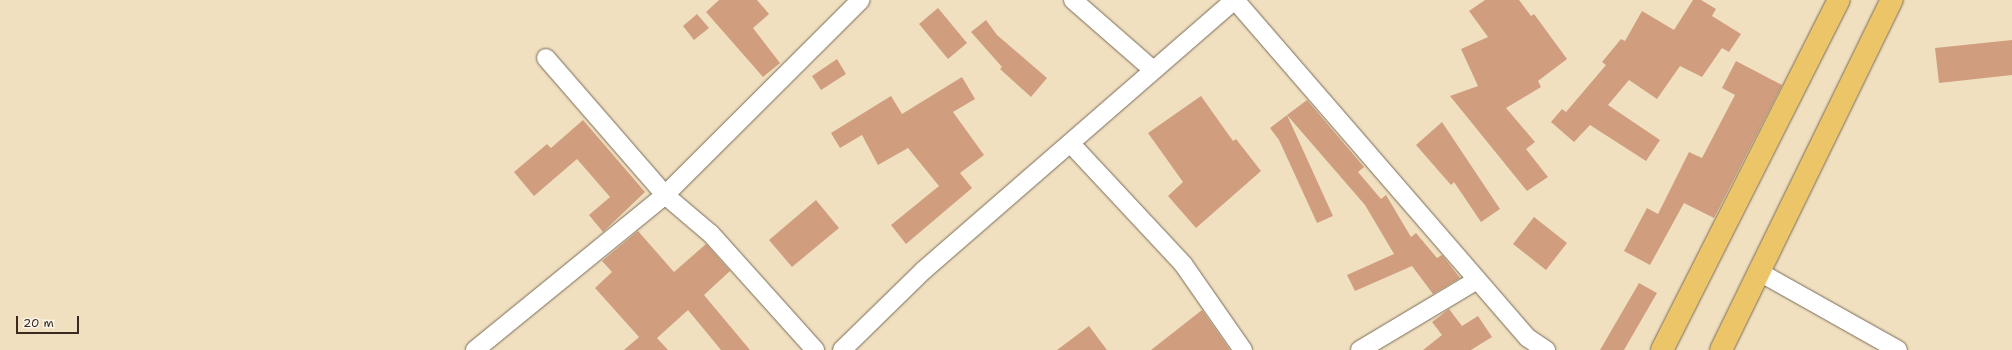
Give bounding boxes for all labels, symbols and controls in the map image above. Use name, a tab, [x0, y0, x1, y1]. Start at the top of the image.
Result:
scale bar	[18, 308, 81, 334]
text: 20 m	[23, 315, 54, 331]

